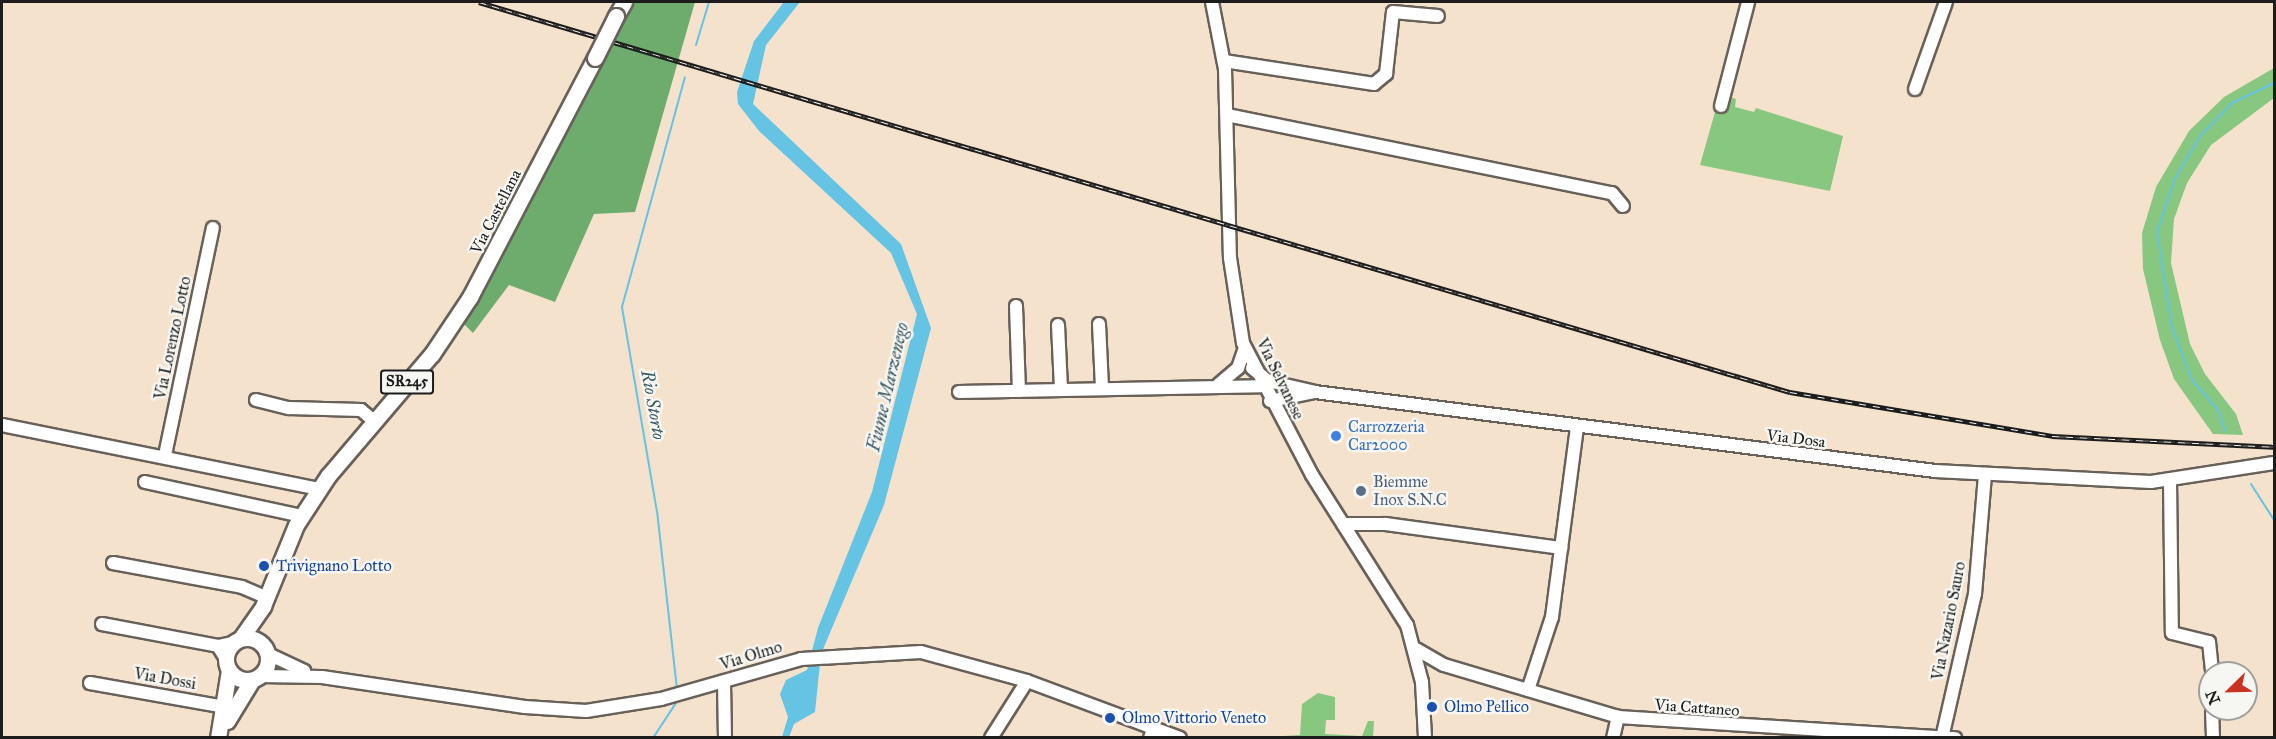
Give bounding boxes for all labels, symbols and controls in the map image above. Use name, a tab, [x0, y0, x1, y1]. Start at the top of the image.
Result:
street label: Via Castellana	[466, 166, 526, 258]
street label: Via Lorenzo Lotto	[151, 275, 195, 401]
water label: Fiume Marzenego	[863, 321, 913, 453]
street label: Via Selvanese	[1252, 335, 1308, 423]
water label: Rio Storto	[636, 369, 670, 441]
road number: SR245	[380, 370, 434, 394]
place label: Carrozzeria Car2000	[1348, 417, 1424, 455]
street label: Via Dosa	[1765, 426, 1827, 452]
marker: Carrozzeria Car2000	[1329, 429, 1343, 443]
place label: Biemme Inox S.N.C	[1373, 472, 1447, 510]
marker: Biemme Inox S.N.C	[1354, 484, 1368, 498]
place label: Trivignano Lotto	[276, 556, 392, 576]
marker: Trivignano Lotto	[257, 559, 271, 573]
street label: Via Nazario Sauro	[1928, 560, 1970, 682]
street label: Via Olmo	[718, 637, 784, 675]
north arrow	[2198, 661, 2258, 721]
street label: Via Dossi	[133, 664, 197, 694]
text: N	[2201, 687, 2224, 707]
street label: Via Cattaneo	[1654, 695, 1740, 721]
place label: Olmo Pellico	[1444, 697, 1529, 717]
marker: Olmo Pellico	[1425, 700, 1439, 714]
place label: Olmo Vittorio Veneto	[1122, 708, 1266, 728]
marker: Olmo Vittorio Veneto	[1103, 711, 1117, 725]

